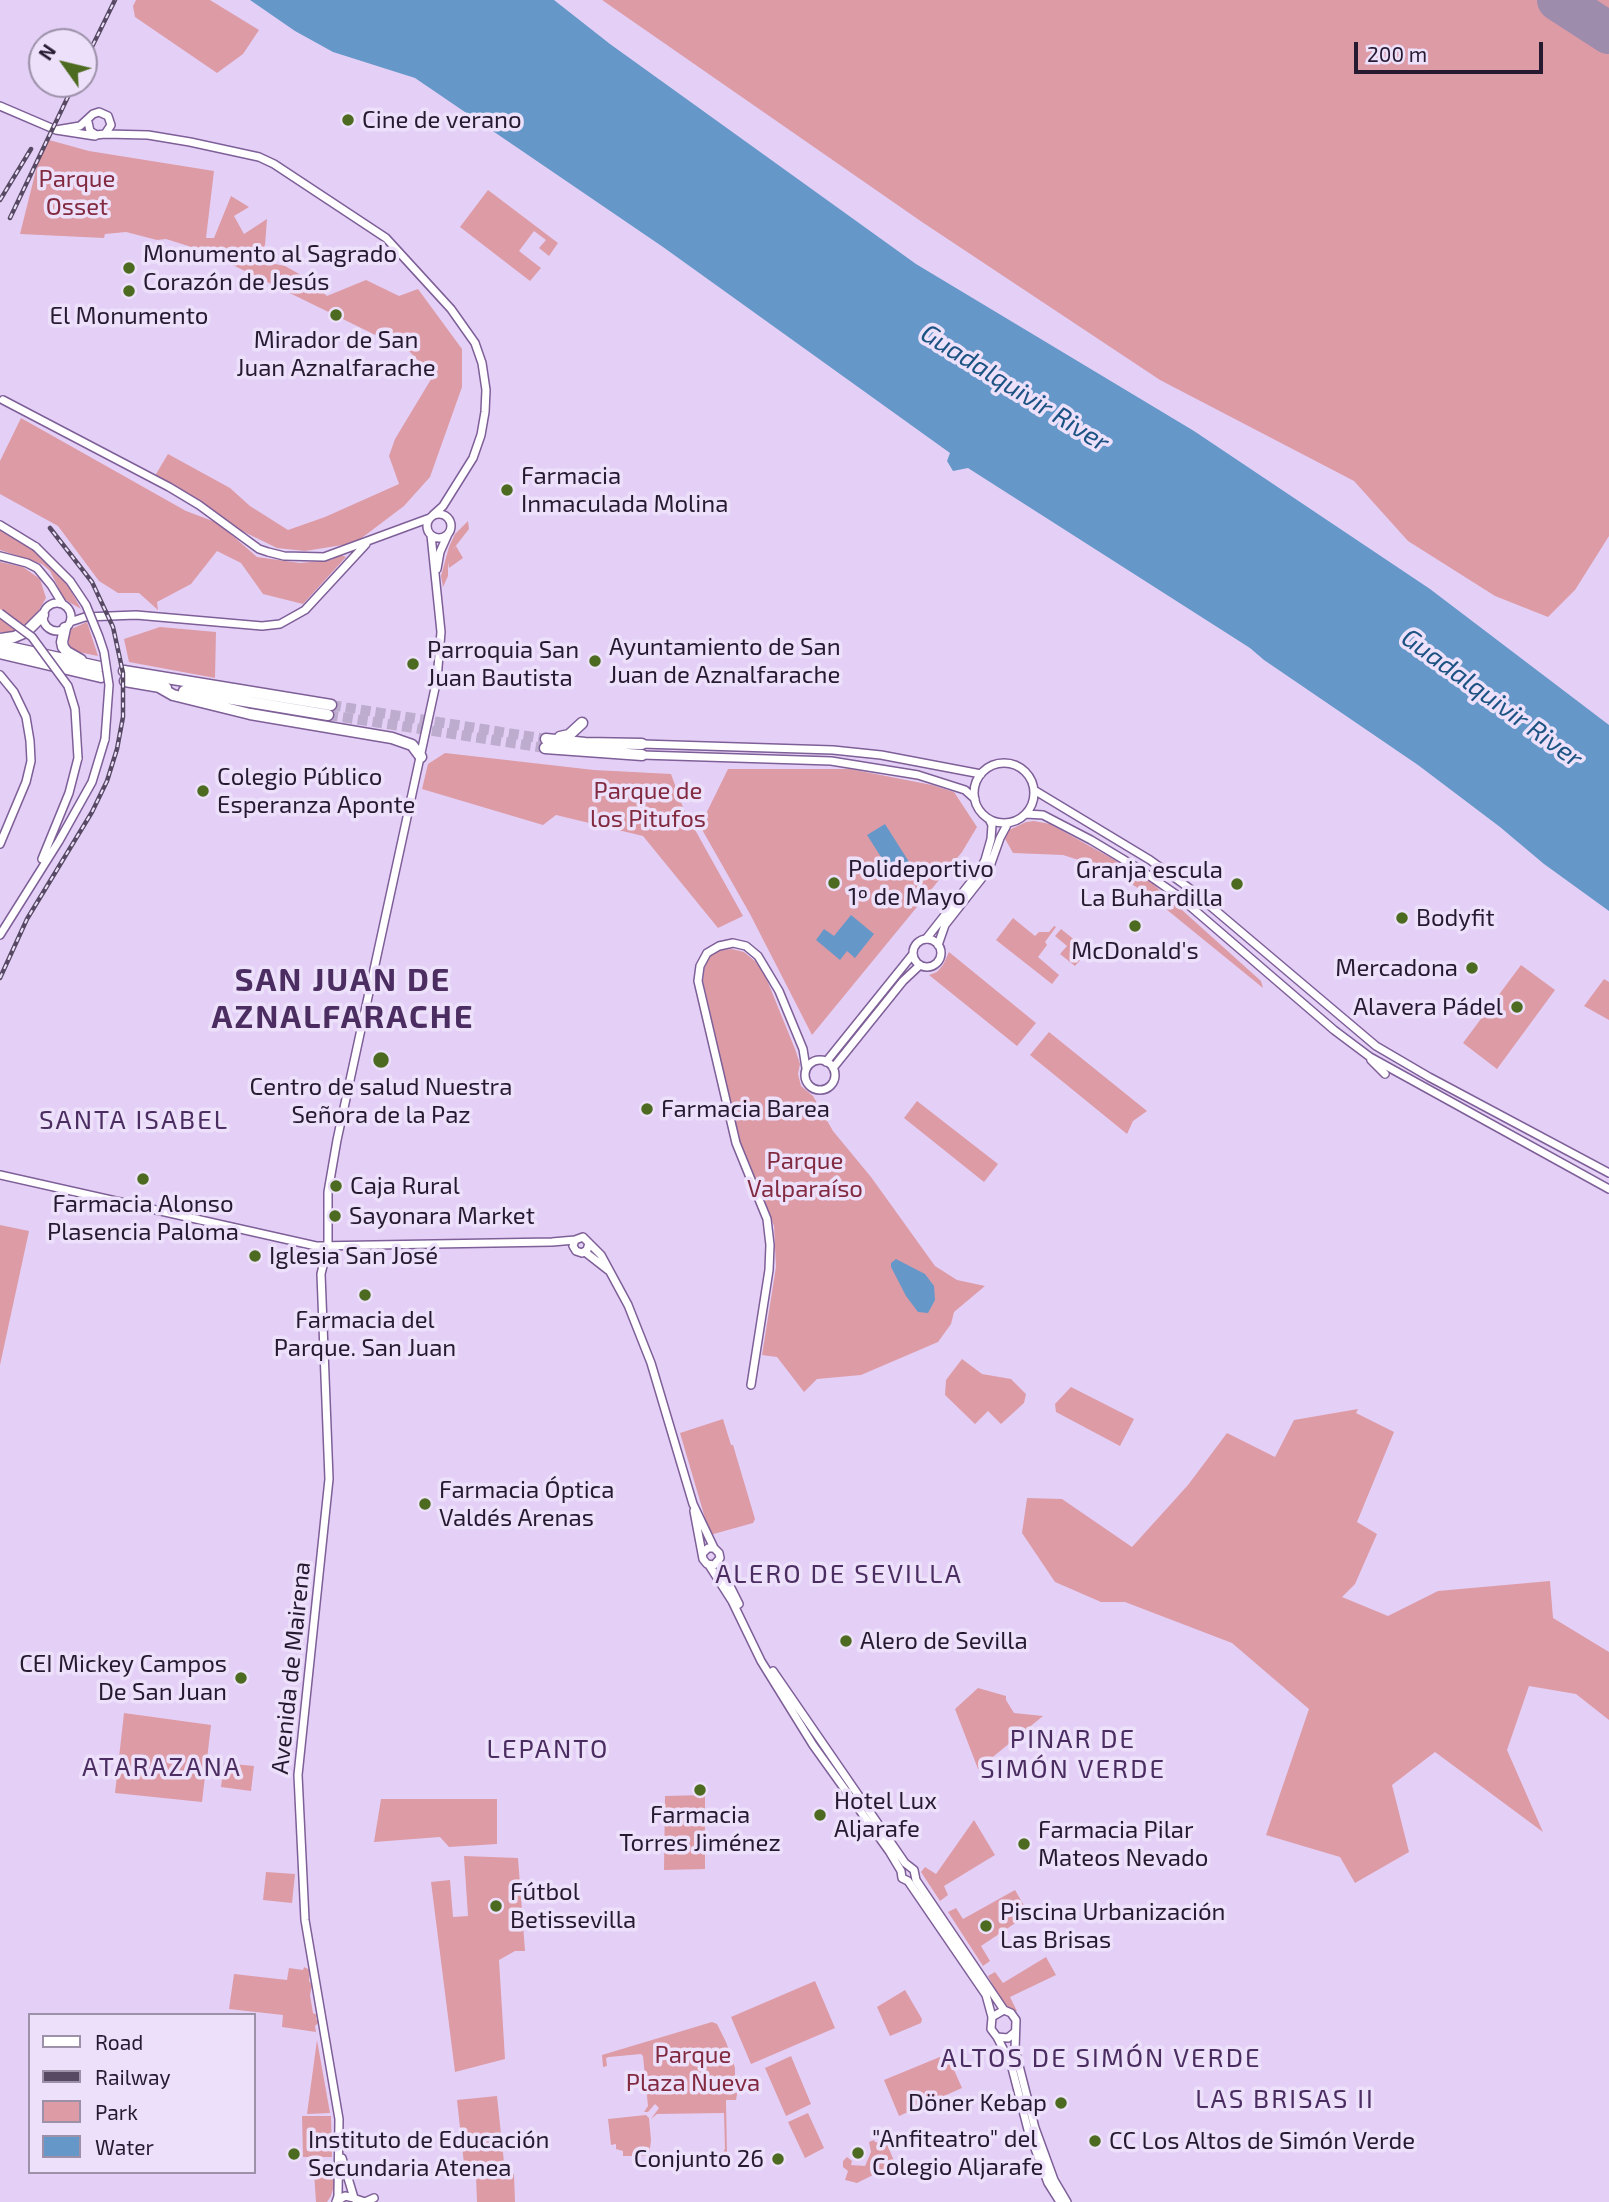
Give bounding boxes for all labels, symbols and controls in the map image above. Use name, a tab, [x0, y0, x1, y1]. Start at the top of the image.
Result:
north arrow	[28, 28, 98, 98]
scale bar	[1357, 28, 1546, 72]
text: N	[33, 40, 60, 64]
text: 200 m	[1367, 41, 1427, 66]
place label: Cine de verano	[362, 106, 522, 134]
marker: Cine de verano	[340, 112, 356, 128]
park label: Parque Osset	[39, 165, 115, 221]
place label: Monumento al Sagrado Corazón de Jesús	[143, 240, 397, 296]
marker: Monumento al Sagrado Corazón de Jesús	[121, 260, 137, 276]
marker: El Monumento	[121, 283, 137, 299]
place label: El Monumento	[50, 302, 208, 330]
marker: Mirador de San Juan Aznalfarache	[328, 307, 344, 323]
water label: Guadalquivir River	[915, 318, 1115, 458]
place label: Mirador de San Juan Aznalfarache	[236, 326, 436, 382]
place label: Farmacia Inmaculada Molina	[521, 462, 728, 518]
marker: Farmacia Inmaculada Molina	[499, 482, 515, 498]
water label: Guadalquivir River	[1395, 622, 1589, 774]
place label: Ayuntamiento de San Juan de Aznalfarache	[609, 633, 841, 689]
place label: Parroquia San Juan Bautista	[427, 636, 579, 692]
marker: Ayuntamiento de San Juan de Aznalfarache	[587, 653, 603, 669]
marker: Parroquia San Juan Bautista	[405, 656, 421, 672]
place label: Colegio Público Esperanza Aponte	[217, 763, 415, 819]
park label: Parque de los Pitufos	[590, 777, 706, 833]
marker: Colegio Público Esperanza Aponte	[195, 783, 211, 799]
place label: Polideportivo 1º de Mayo	[848, 855, 994, 911]
place label: Granja escula La Buhardilla	[1076, 856, 1223, 912]
marker: Polideportivo 1º de Mayo	[826, 875, 842, 891]
marker: Granja escula La Buhardilla	[1229, 876, 1245, 892]
place label: Bodyfit	[1416, 904, 1495, 932]
marker: Bodyfit	[1394, 910, 1410, 926]
marker: McDonald's	[1127, 918, 1143, 934]
place label: McDonald's	[1071, 937, 1199, 965]
place label: Mercadona	[1335, 954, 1458, 982]
marker: Mercadona	[1464, 960, 1480, 976]
district label: SAN JUAN DE AZNALFARACHE	[213, 961, 473, 1036]
place label: Alavera Pádel	[1353, 993, 1503, 1021]
marker: Alavera Pádel	[1509, 999, 1525, 1015]
marker: Centro de salud Nuestra Señora de la Paz	[371, 1050, 391, 1070]
place label: Centro de salud Nuestra Señora de la Paz	[250, 1073, 512, 1129]
place label: Farmacia Barea	[661, 1095, 830, 1123]
marker: Farmacia Barea	[639, 1101, 655, 1117]
district label: SANTA ISABEL	[40, 1104, 228, 1136]
park label: Parque Valparaíso	[747, 1147, 863, 1203]
marker: Farmacia Alonso Plasencia Paloma	[135, 1171, 151, 1187]
place label: Caja Rural	[350, 1172, 460, 1200]
marker: Caja Rural	[328, 1178, 344, 1194]
place label: Farmacia Alonso Plasencia Paloma	[47, 1190, 239, 1246]
place label: Sayonara Market	[349, 1202, 535, 1230]
marker: Sayonara Market	[327, 1208, 343, 1224]
place label: Iglesia San José	[269, 1242, 438, 1270]
marker: Iglesia San José	[247, 1248, 263, 1264]
marker: Farmacia del Parque. San Juan	[357, 1287, 373, 1303]
place label: Farmacia del Parque. San Juan	[274, 1306, 456, 1362]
place label: Farmacia Óptica Valdés Arenas	[439, 1476, 615, 1532]
marker: Farmacia Óptica Valdés Arenas	[417, 1496, 433, 1512]
district label: ALERO DE SEVILLA	[717, 1558, 961, 1590]
street label: Avenida de Mairena	[266, 1560, 316, 1776]
place label: Alero de Sevilla	[860, 1627, 1028, 1655]
marker: Alero de Sevilla	[838, 1633, 854, 1649]
place label: CEI Mickey Campos De San Juan	[19, 1650, 227, 1706]
marker: CEI Mickey Campos De San Juan	[233, 1670, 249, 1686]
district label: PINAR DE SIMÓN VERDE	[981, 1723, 1165, 1784]
district label: LEPANTO	[487, 1733, 609, 1765]
district label: ATARAZANA	[83, 1751, 241, 1783]
marker: Farmacia Torres Jiménez	[692, 1782, 708, 1798]
place label: Hotel Lux Aljarafe	[834, 1787, 937, 1843]
place label: Farmacia Torres Jiménez	[619, 1801, 781, 1857]
marker: Hotel Lux Aljarafe	[812, 1807, 828, 1823]
place label: Farmacia Pilar Mateos Nevado	[1038, 1816, 1208, 1872]
marker: Farmacia Pilar Mateos Nevado	[1016, 1836, 1032, 1852]
place label: Fútbol Betissevilla	[510, 1878, 636, 1934]
marker: Fútbol Betissevilla	[488, 1898, 504, 1914]
place label: Piscina Urbanización Las Brisas	[1000, 1898, 1226, 1954]
marker: Piscina Urbanización Las Brisas	[978, 1918, 994, 1934]
legend	[28, 2013, 256, 2174]
text: Road	[95, 2029, 143, 2054]
park label: Parque Plaza Nueva	[626, 2041, 760, 2097]
district label: ALTOS DE SIMÓN VERDE	[943, 2042, 1259, 2074]
text: Railway	[95, 2064, 171, 2089]
district label: LAS BRISAS II	[1197, 2083, 1373, 2115]
place label: Döner Kebap	[908, 2089, 1047, 2117]
marker: Döner Kebap	[1053, 2095, 1069, 2111]
text: Park	[95, 2099, 138, 2124]
place label: "Anfiteatro" del Colegio Aljarafe	[872, 2125, 1044, 2181]
place label: Instituto de Educación Secundaria Atenea	[308, 2126, 550, 2182]
place label: CC Los Altos de Simón Verde	[1109, 2127, 1415, 2155]
marker: CC Los Altos de Simón Verde	[1087, 2133, 1103, 2149]
text: Water	[95, 2134, 154, 2159]
place label: Conjunto 26	[634, 2145, 764, 2173]
marker: "Anfiteatro" del Colegio Aljarafe	[850, 2145, 866, 2161]
marker: Instituto de Educación Secundaria Atenea	[286, 2146, 302, 2162]
marker: Conjunto 26	[770, 2151, 786, 2167]

